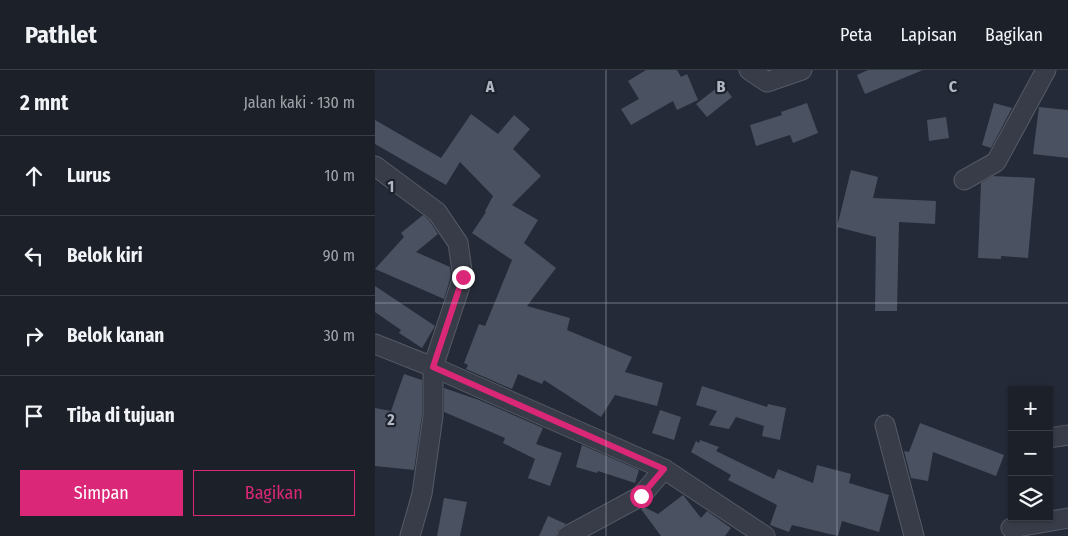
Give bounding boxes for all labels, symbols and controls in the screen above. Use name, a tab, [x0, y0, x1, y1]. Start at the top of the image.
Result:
text: Pathlet	[25, 21, 97, 49]
text: Peta	[840, 24, 872, 46]
text: Lapisan	[900, 24, 957, 46]
text: Bagikan	[985, 24, 1043, 46]
text: A	[485, 77, 495, 96]
text: B	[717, 77, 726, 96]
text: C	[949, 77, 958, 96]
text: 2 mnt	[20, 90, 69, 116]
text: Jalan kaki · 130 m	[243, 93, 355, 112]
icon: ahead	[20, 162, 48, 190]
text: Lurus	[67, 164, 111, 187]
text: 10 m	[324, 166, 355, 185]
text: 1	[388, 177, 394, 196]
icon: left	[20, 242, 48, 270]
text: Belok kiri	[67, 244, 143, 267]
text: 90 m	[323, 246, 355, 265]
route end	[452, 266, 475, 289]
icon: right	[20, 322, 48, 350]
text: Belok kanan	[67, 324, 164, 347]
text: 30 m	[323, 326, 355, 345]
map controls	[1008, 386, 1053, 521]
button: +	[1008, 386, 1053, 431]
icon: arrive	[20, 402, 48, 430]
text: Tiba di tujuan	[67, 404, 175, 427]
text: 2	[386, 410, 395, 429]
button: −	[1008, 431, 1053, 476]
button: Simpan	[20, 470, 183, 516]
button: Bagikan	[193, 470, 355, 516]
button: layers	[1008, 476, 1053, 521]
route start	[630, 485, 653, 508]

